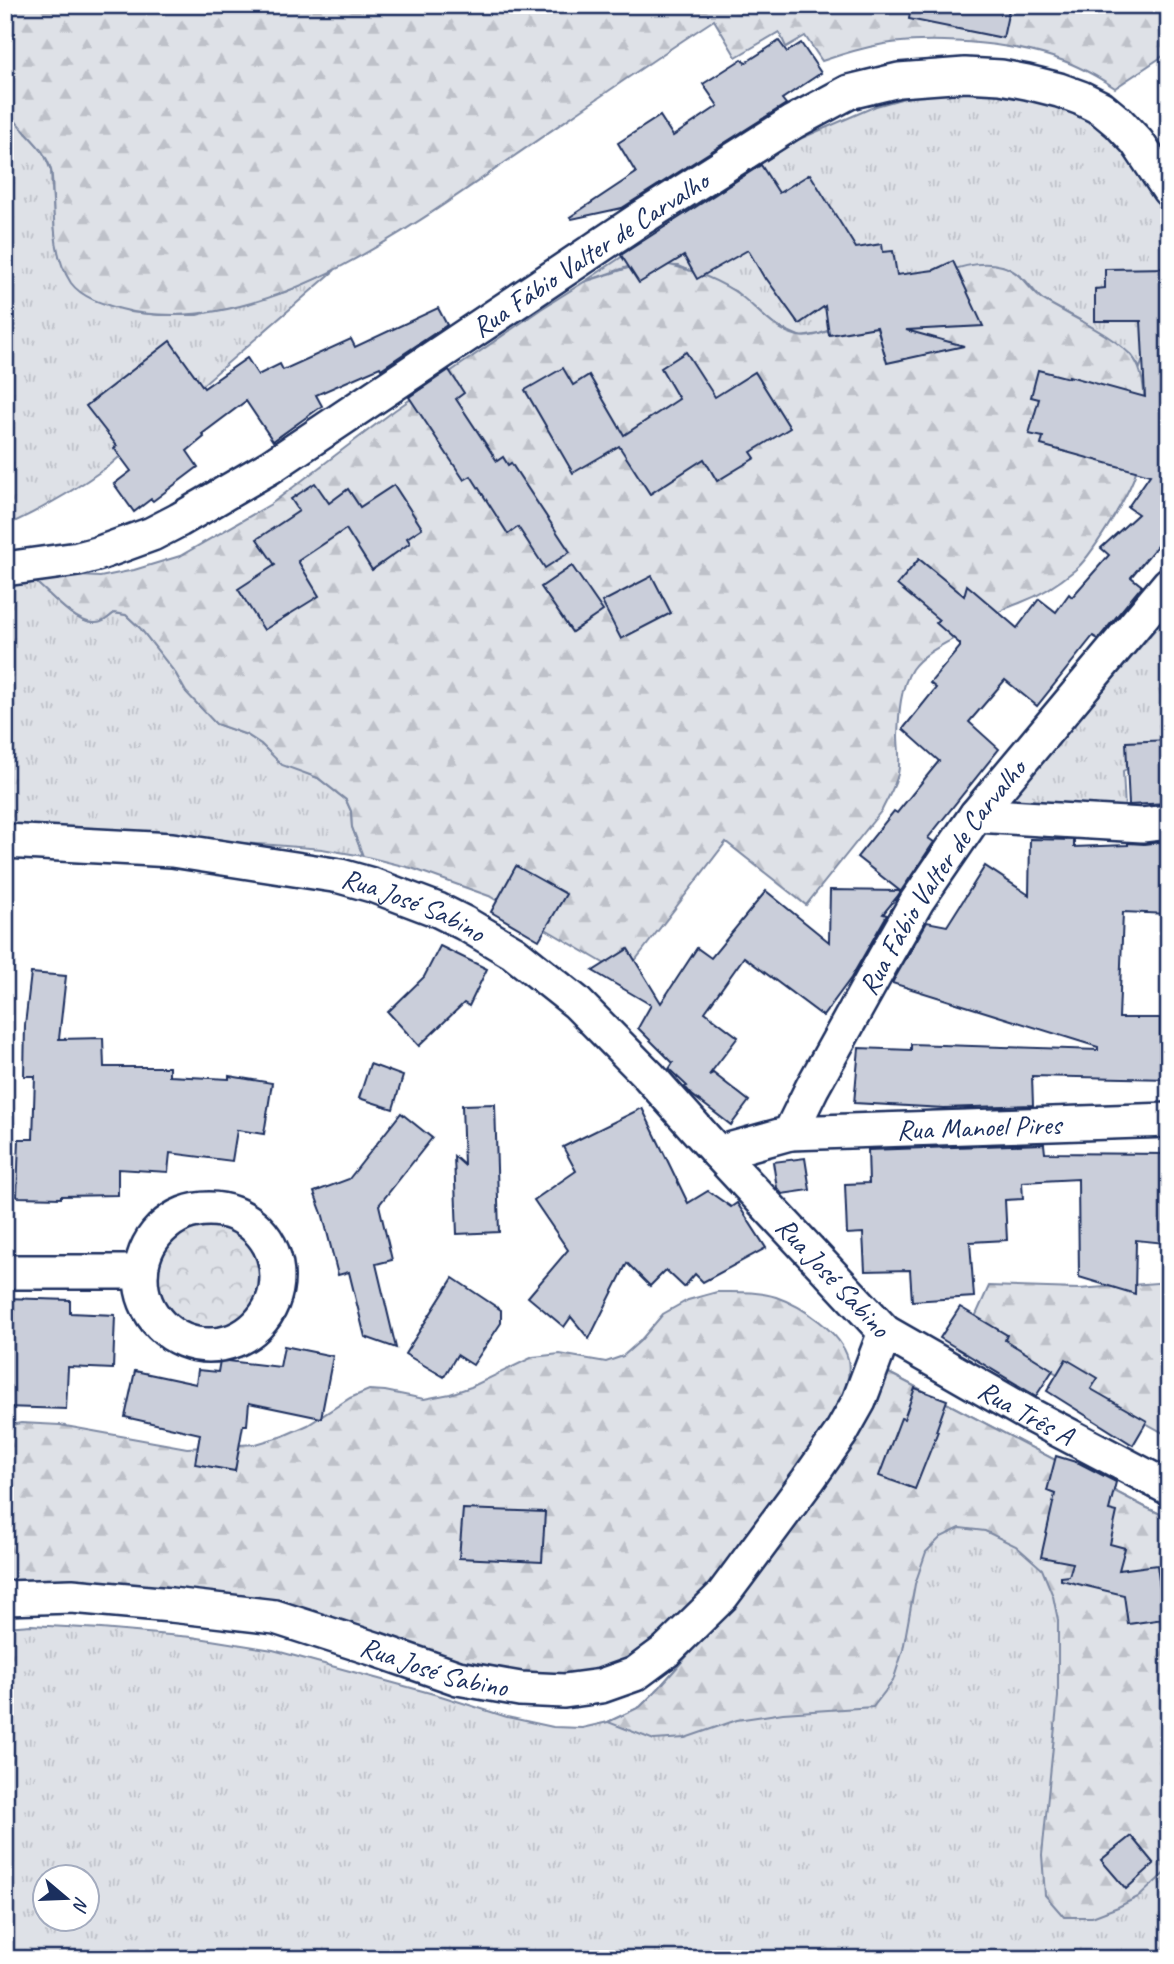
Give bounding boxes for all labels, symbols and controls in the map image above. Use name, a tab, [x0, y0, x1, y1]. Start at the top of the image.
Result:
street label: Rua Fábio Valter de Carvalho	[465, 162, 718, 345]
street label: Rua Fábio Valter de Carvalho	[851, 750, 1035, 1001]
street label: Rua José Sabino	[338, 860, 493, 951]
street label: Rua Manoel Pires	[896, 1107, 1064, 1147]
street label: Rua José Sabino	[768, 1210, 899, 1346]
street label: Rua Três A	[972, 1372, 1081, 1454]
street label: Rua José Sabino	[356, 1628, 512, 1705]
north arrow	[32, 1862, 102, 1932]
text: N	[67, 1894, 94, 1916]

